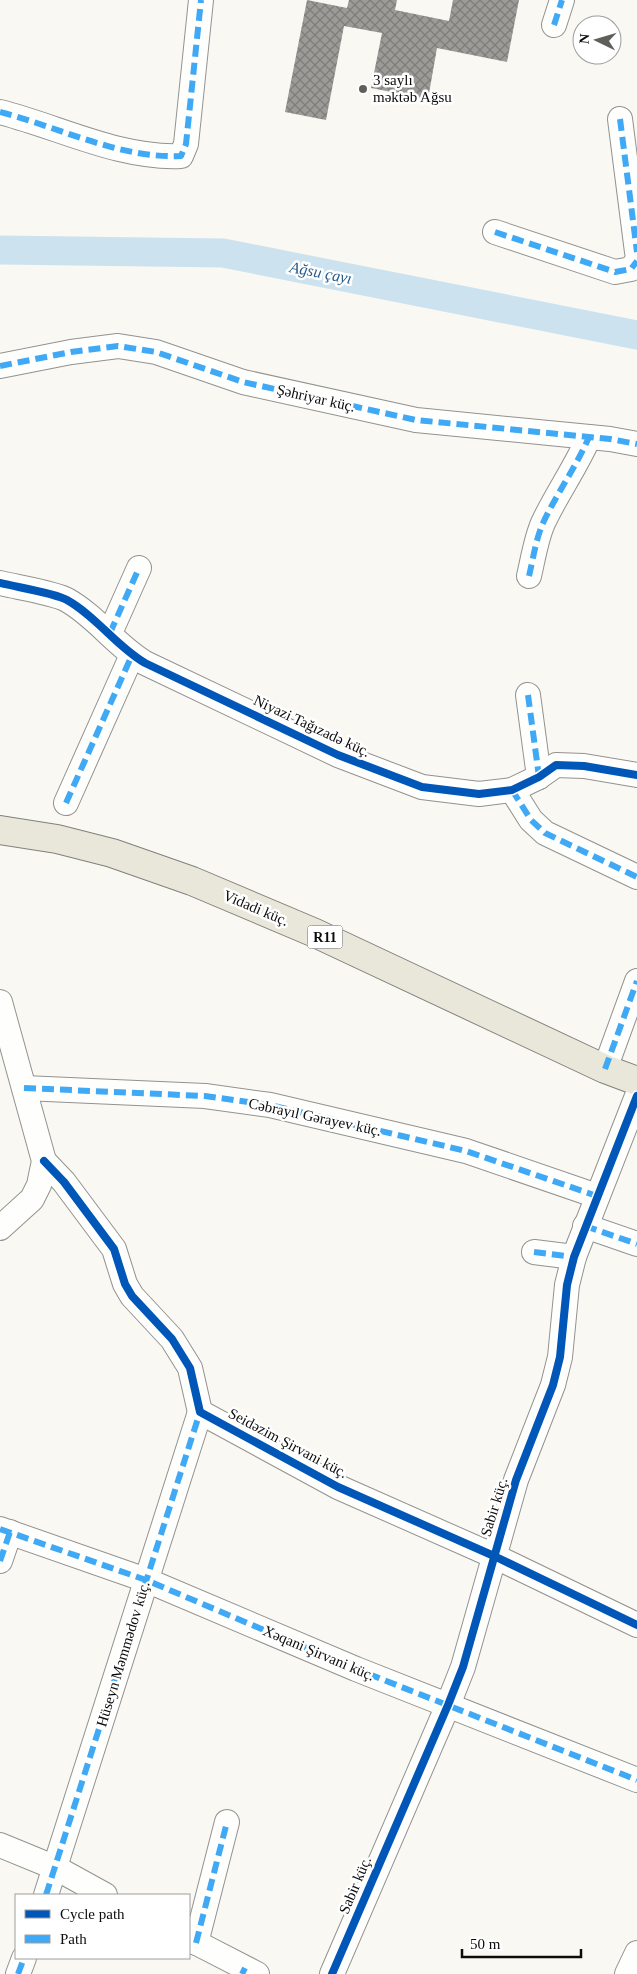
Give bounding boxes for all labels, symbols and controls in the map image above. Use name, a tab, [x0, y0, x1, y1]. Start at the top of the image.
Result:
north arrow	[572, 15, 622, 65]
text: N	[577, 33, 592, 45]
place label: 3 saylı məktəb Ağsu	[373, 72, 452, 105]
marker: 3 saylı məktəb Ağsu	[357, 83, 369, 95]
water label: Ağsu çayı	[287, 258, 353, 288]
street label: Şəhriyar küç.	[275, 381, 357, 415]
street label: Niyazi Tağızadə küç.	[251, 692, 373, 760]
street label: Vidadi küç.	[221, 887, 291, 929]
road number: R11	[308, 926, 342, 949]
street label: Cəbrayıl Gərayev küç.	[247, 1095, 383, 1139]
street label: Seidəzim Şirvani küç.	[226, 1405, 350, 1481]
street label: Sabir küç.	[477, 1476, 511, 1538]
street label: Hüseyn Məmmədov küç.	[93, 1579, 153, 1729]
street label: Xəqani Şirvani küç.	[261, 1622, 377, 1684]
street label: Sabir küç.	[336, 1854, 374, 1916]
legend	[15, 1894, 190, 1959]
text: Cycle path	[60, 1906, 125, 1922]
scale bar	[462, 1926, 581, 1958]
text: Path	[60, 1931, 87, 1947]
text: 50 m	[470, 1936, 501, 1952]

